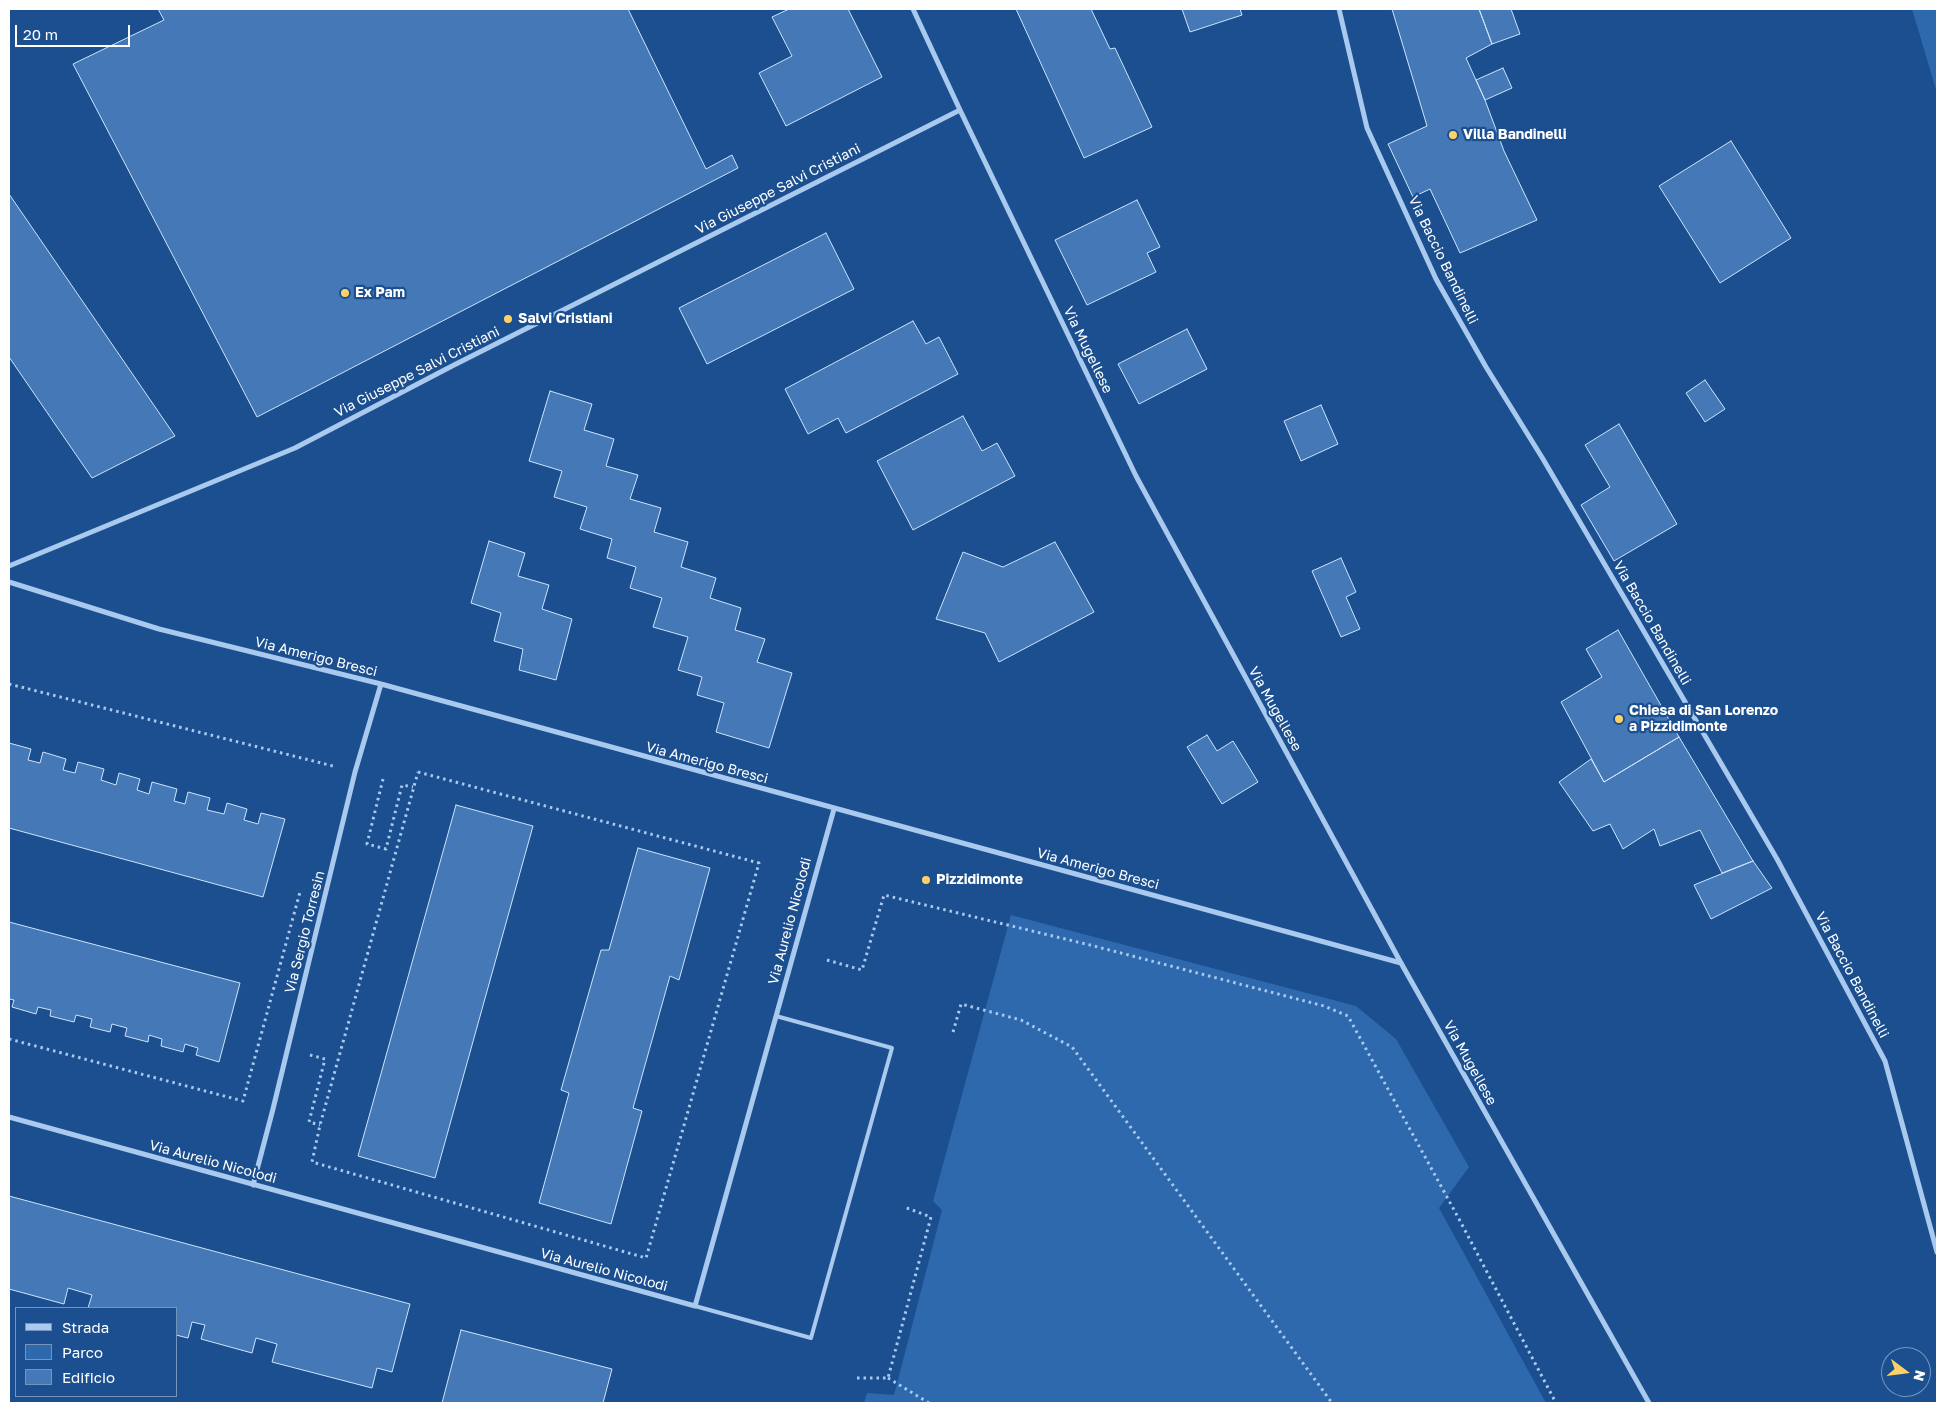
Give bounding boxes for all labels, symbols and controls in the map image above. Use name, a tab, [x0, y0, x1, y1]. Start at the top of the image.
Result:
scale bar	[18, 15, 132, 47]
text: 20 m	[23, 25, 58, 43]
place label: Villa Bandinelli	[1463, 127, 1567, 143]
marker: Villa Bandinelli	[1447, 129, 1459, 141]
street label: Via Giuseppe Salvi Cristiani	[693, 140, 863, 238]
street label: Via Baccio Bandinelli	[1405, 193, 1481, 327]
place label: Ex Pam	[355, 285, 405, 301]
marker: Ex Pam	[339, 287, 351, 299]
street label: Via Mugellese	[1060, 304, 1116, 396]
place label: Salvi Cristiani	[518, 311, 613, 327]
marker: Salvi Cristiani	[502, 313, 514, 325]
street label: Via Giuseppe Salvi Cristiani	[332, 323, 502, 421]
street label: Via Baccio Bandinelli	[1610, 558, 1694, 688]
street label: Via Amerigo Bresci	[253, 634, 379, 680]
street label: Via Mugellese	[1245, 664, 1305, 754]
place label: Chiesa di San Lorenzo a Pizzidimonte	[1629, 703, 1778, 736]
marker: Chiesa di San Lorenzo a Pizzidimonte	[1613, 713, 1625, 725]
street label: Via Amerigo Bresci	[644, 739, 770, 787]
street label: Via Amerigo Bresci	[1035, 845, 1161, 893]
street label: Via Aurelio Nicolodi	[765, 855, 815, 987]
street label: Via Sergio Torresin	[282, 869, 328, 995]
place label: Pizzidimonte	[936, 872, 1023, 888]
marker: Pizzidimonte	[920, 874, 932, 886]
street label: Via Baccio Bandinelli	[1812, 909, 1892, 1041]
street label: Via Mugellese	[1440, 1018, 1500, 1108]
street label: Via Aurelio Nicolodi	[147, 1137, 279, 1187]
street label: Via Aurelio Nicolodi	[538, 1245, 670, 1295]
legend	[15, 1307, 178, 1397]
text: Strada	[62, 1318, 109, 1336]
text: Parco	[62, 1343, 103, 1361]
north arrow	[1881, 1347, 1931, 1397]
text: Edificio	[62, 1368, 115, 1386]
text: N	[1910, 1368, 1930, 1383]

